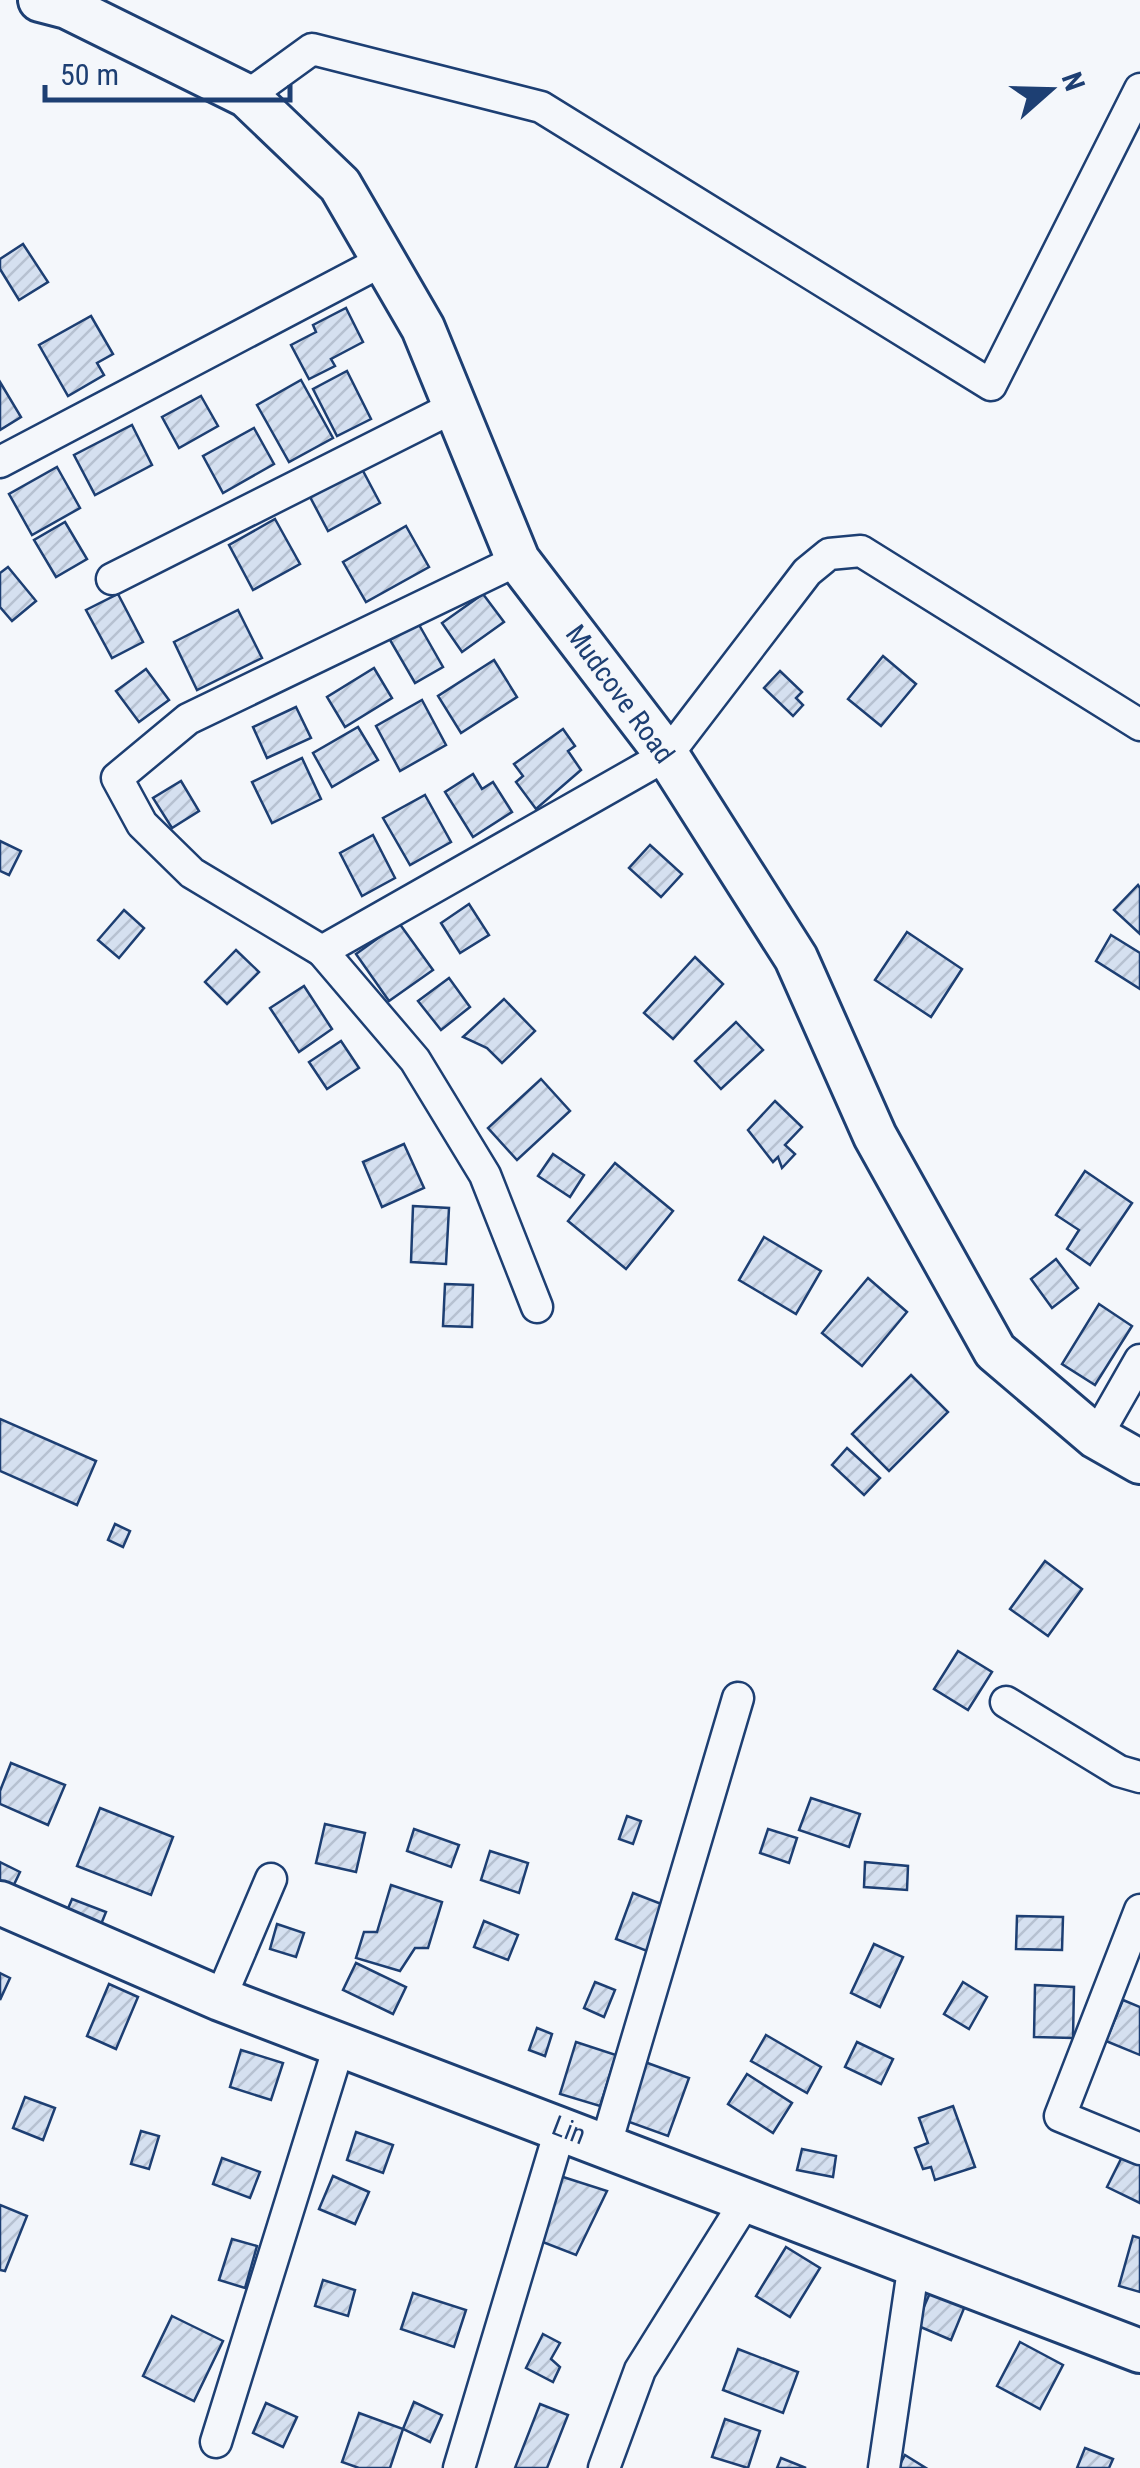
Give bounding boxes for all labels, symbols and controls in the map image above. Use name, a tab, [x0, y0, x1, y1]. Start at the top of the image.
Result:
scale bar	[45, 40, 290, 102]
north arrow	[1000, 40, 1100, 140]
text: 50 m	[60, 57, 119, 92]
text: N	[1055, 68, 1091, 95]
street label: Mudcove Road	[559, 618, 681, 770]
street label: Lin	[548, 2109, 590, 2151]

